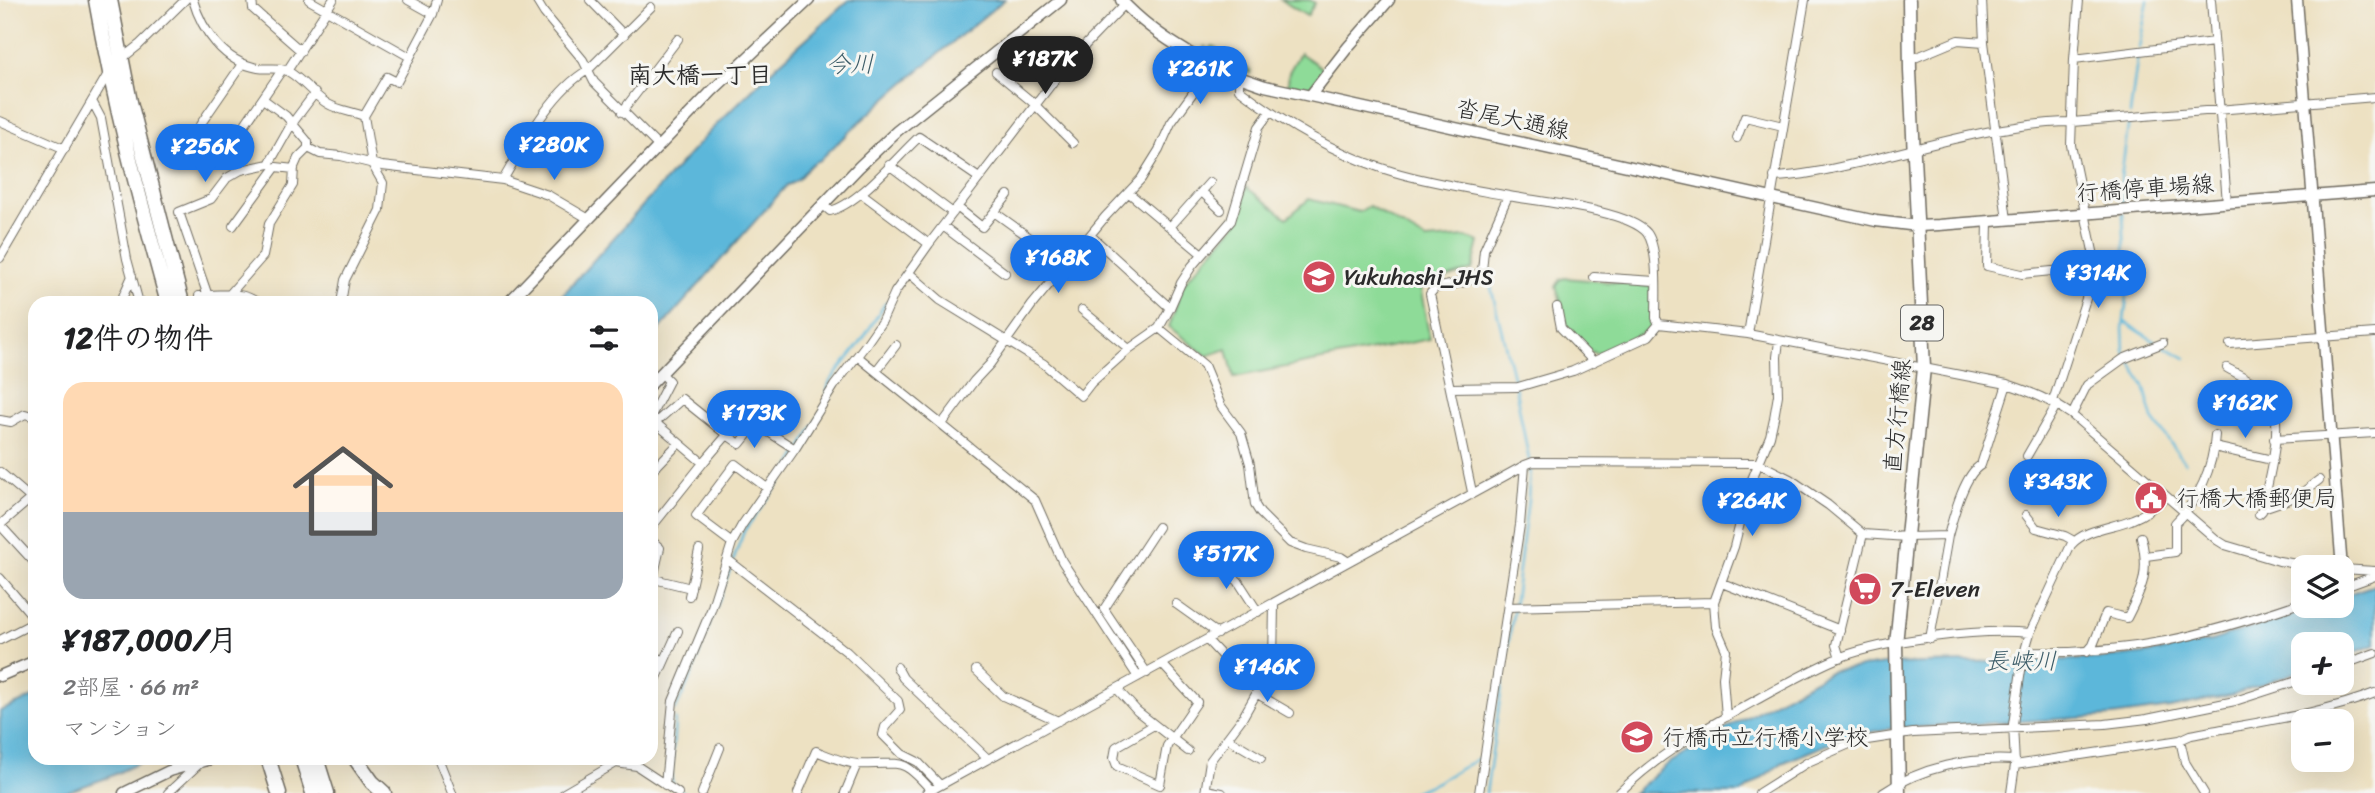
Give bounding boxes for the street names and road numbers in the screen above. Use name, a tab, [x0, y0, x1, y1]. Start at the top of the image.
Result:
street label: 沓尾大通線	[1452, 87, 1573, 151]
street label: 行橋停車場線	[2075, 163, 2215, 214]
road number: 28	[1901, 306, 1943, 340]
street label: 直方行橋線	[1872, 357, 1923, 475]

